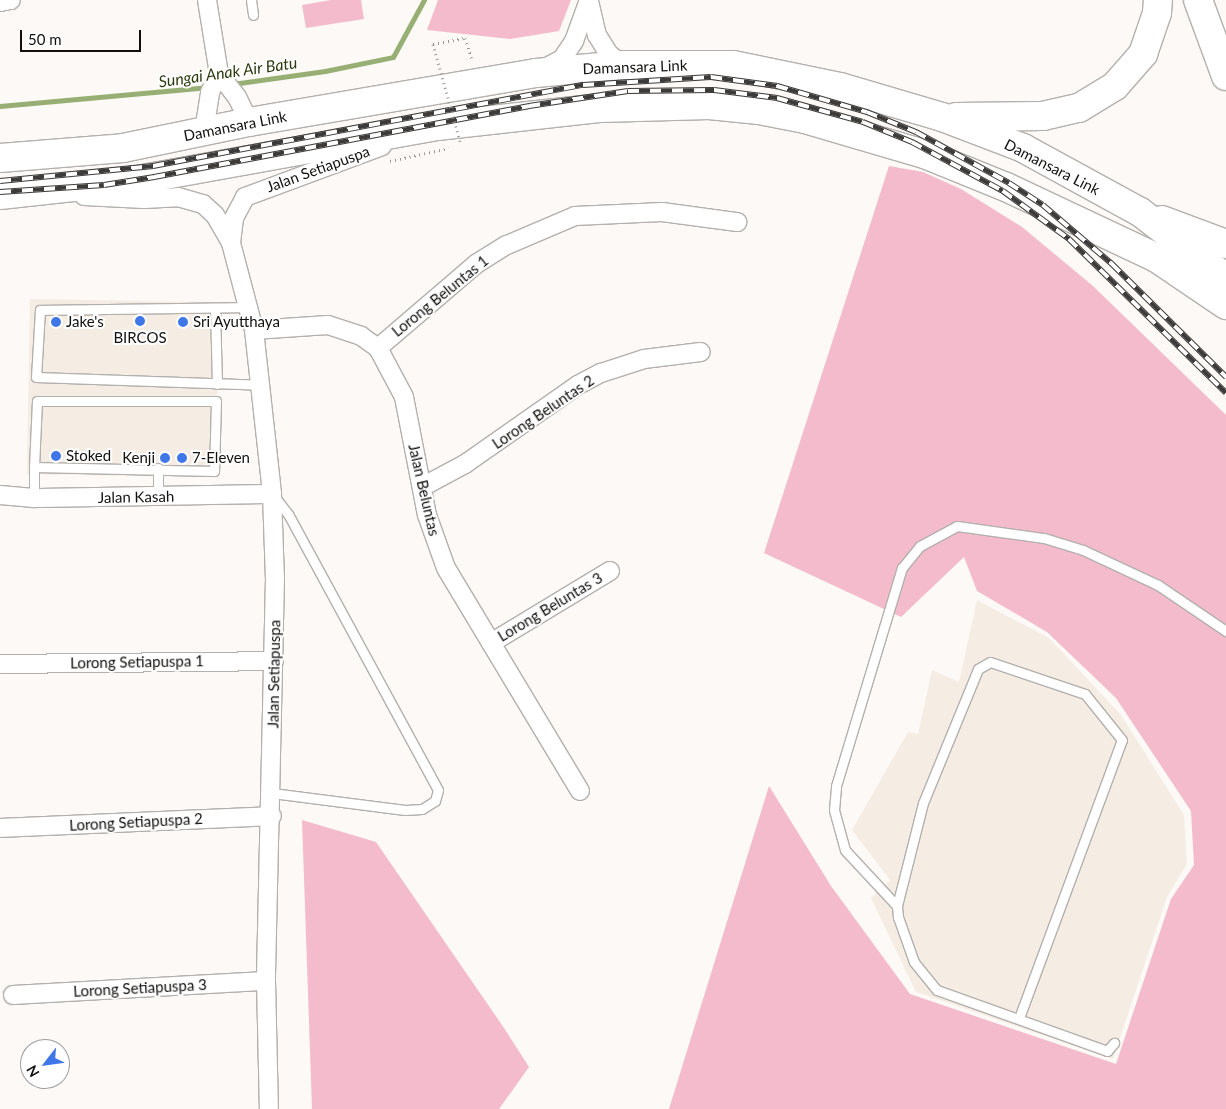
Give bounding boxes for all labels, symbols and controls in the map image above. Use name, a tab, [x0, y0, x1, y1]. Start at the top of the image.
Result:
scale bar	[22, 20, 144, 52]
text: 50 m	[28, 30, 62, 48]
water label: Sungai Anak Air Batu	[157, 53, 299, 91]
street label: Damansara Link	[582, 56, 688, 78]
street label: Damansara Link	[182, 107, 288, 145]
street label: Damansara Link	[1001, 135, 1103, 199]
street label: Jalan Setiapuspa	[264, 142, 372, 196]
street label: Lorong Beluntas 1	[388, 252, 492, 340]
place label: Jake's	[66, 313, 104, 331]
place label: Sri Ayutthaya	[193, 313, 280, 331]
marker: BIRCOS	[134, 315, 146, 327]
marker: Jake's	[50, 316, 62, 328]
marker: Sri Ayutthaya	[177, 316, 189, 328]
place label: BIRCOS	[113, 329, 167, 347]
street label: Lorong Beluntas 2	[489, 371, 597, 453]
street label: Jalan Beluntas	[405, 442, 443, 538]
place label: Stoked	[66, 447, 111, 465]
place label: Kenji	[122, 449, 155, 467]
place label: 7-Eleven	[192, 449, 250, 467]
marker: Stoked	[50, 450, 62, 462]
marker: Kenji	[159, 452, 171, 464]
marker: 7-Eleven	[176, 452, 188, 464]
street label: Jalan Kasah	[98, 487, 174, 507]
street label: Lorong Beluntas 3	[494, 569, 606, 645]
street label: Jalan Setiapuspa	[264, 620, 284, 728]
street label: Lorong Setiapuspa 1	[70, 652, 204, 672]
street label: Lorong Setiapuspa 2	[69, 810, 203, 834]
street label: Lorong Setiapuspa 3	[73, 976, 207, 1000]
north arrow	[20, 1039, 70, 1089]
text: N	[22, 1062, 43, 1080]

